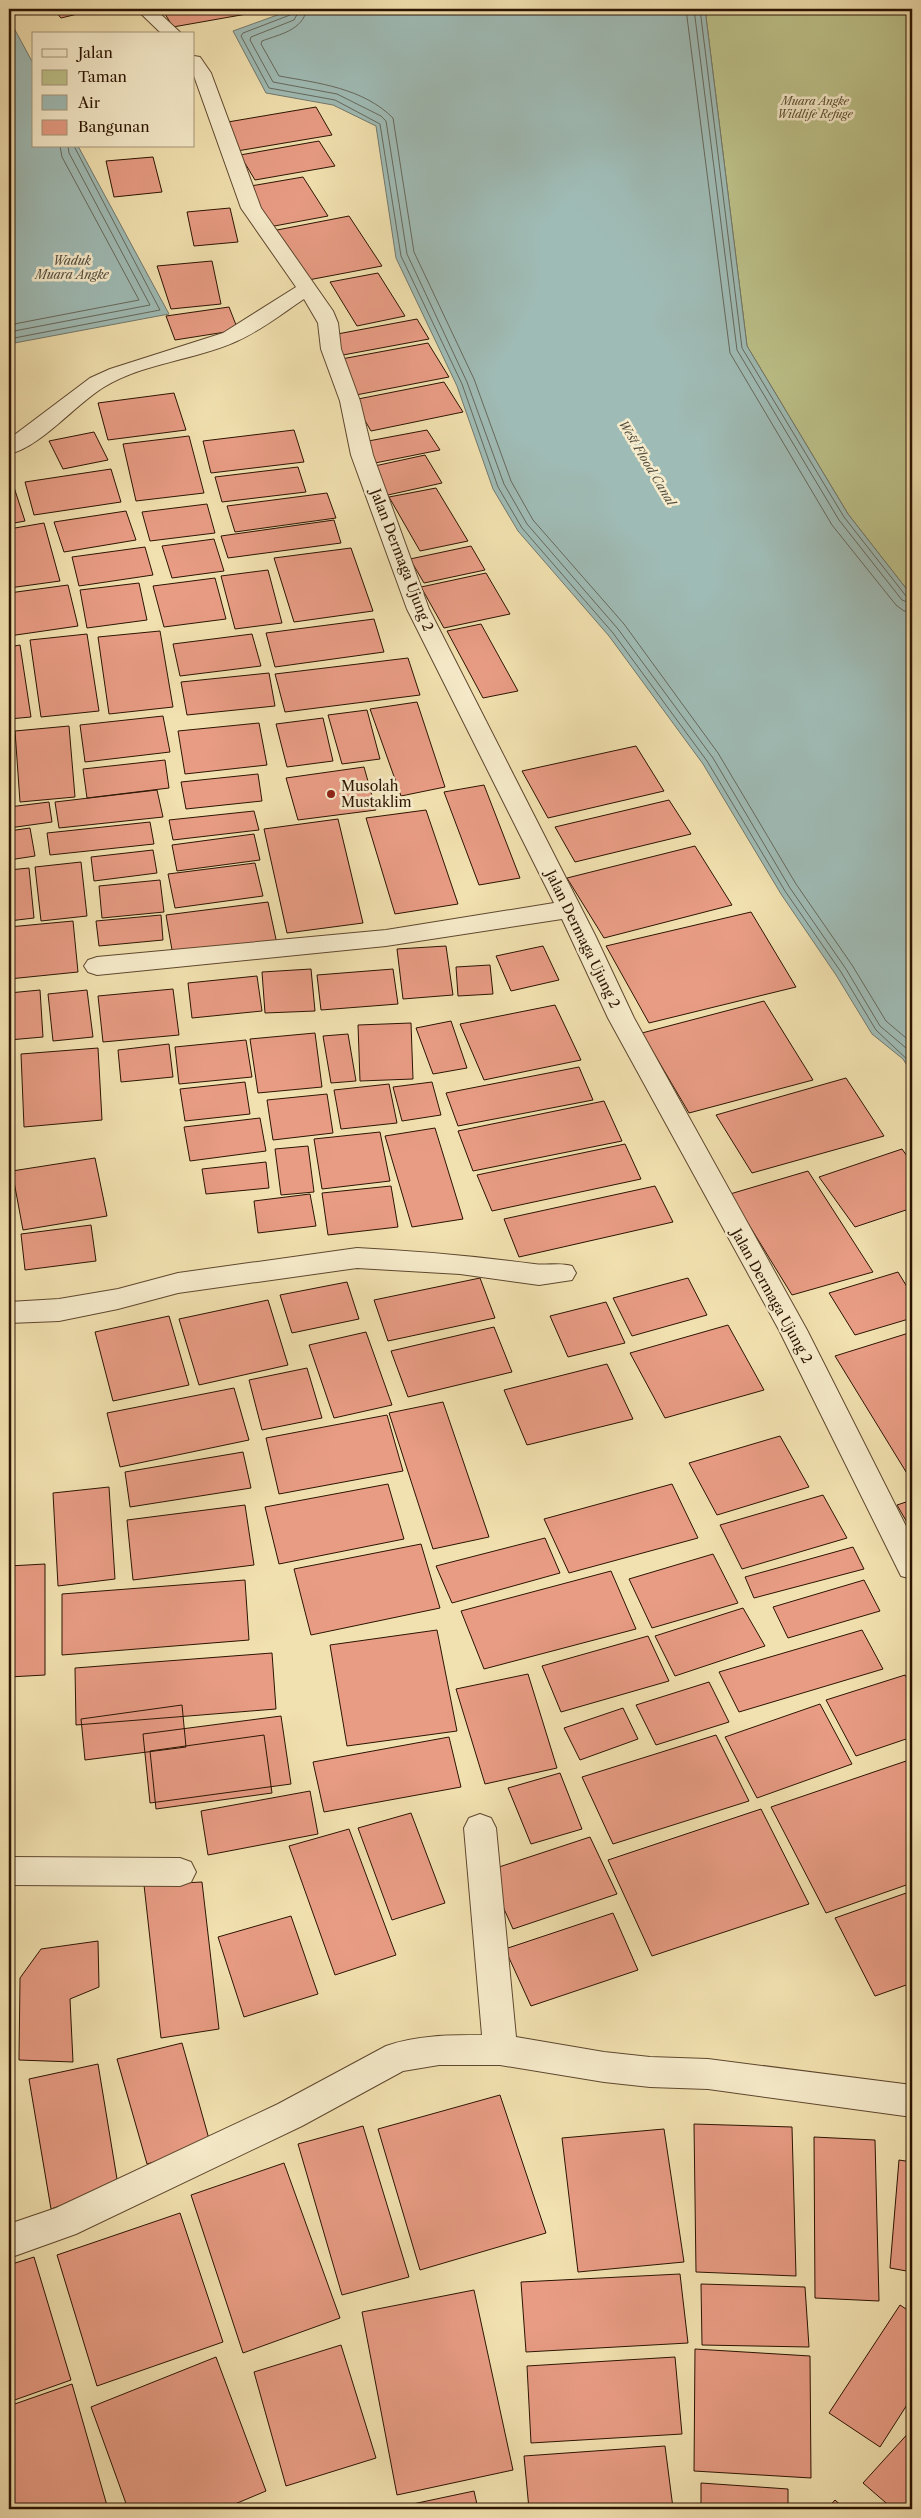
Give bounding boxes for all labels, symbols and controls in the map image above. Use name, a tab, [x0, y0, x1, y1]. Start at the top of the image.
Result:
legend	[32, 32, 195, 148]
text: Jalan	[76, 43, 113, 62]
text: Taman	[78, 67, 128, 86]
text: Air	[77, 93, 101, 112]
park label: Muara Angke Wildlife Refuge	[777, 94, 853, 121]
text: Bangunan	[78, 117, 150, 136]
water label: Waduk Muara Angke	[33, 253, 110, 282]
water label: West Flood Canal	[616, 417, 680, 509]
street label: Jalan Dermaga Ujung 2	[366, 484, 437, 634]
place label: Musolah Mustaklim	[341, 777, 411, 811]
marker: Musolah Mustaklim	[325, 788, 337, 800]
street label: Jalan Dermaga Ujung 2	[541, 865, 624, 1011]
street label: Jalan Dermaga Ujung 2	[727, 1224, 817, 1366]

